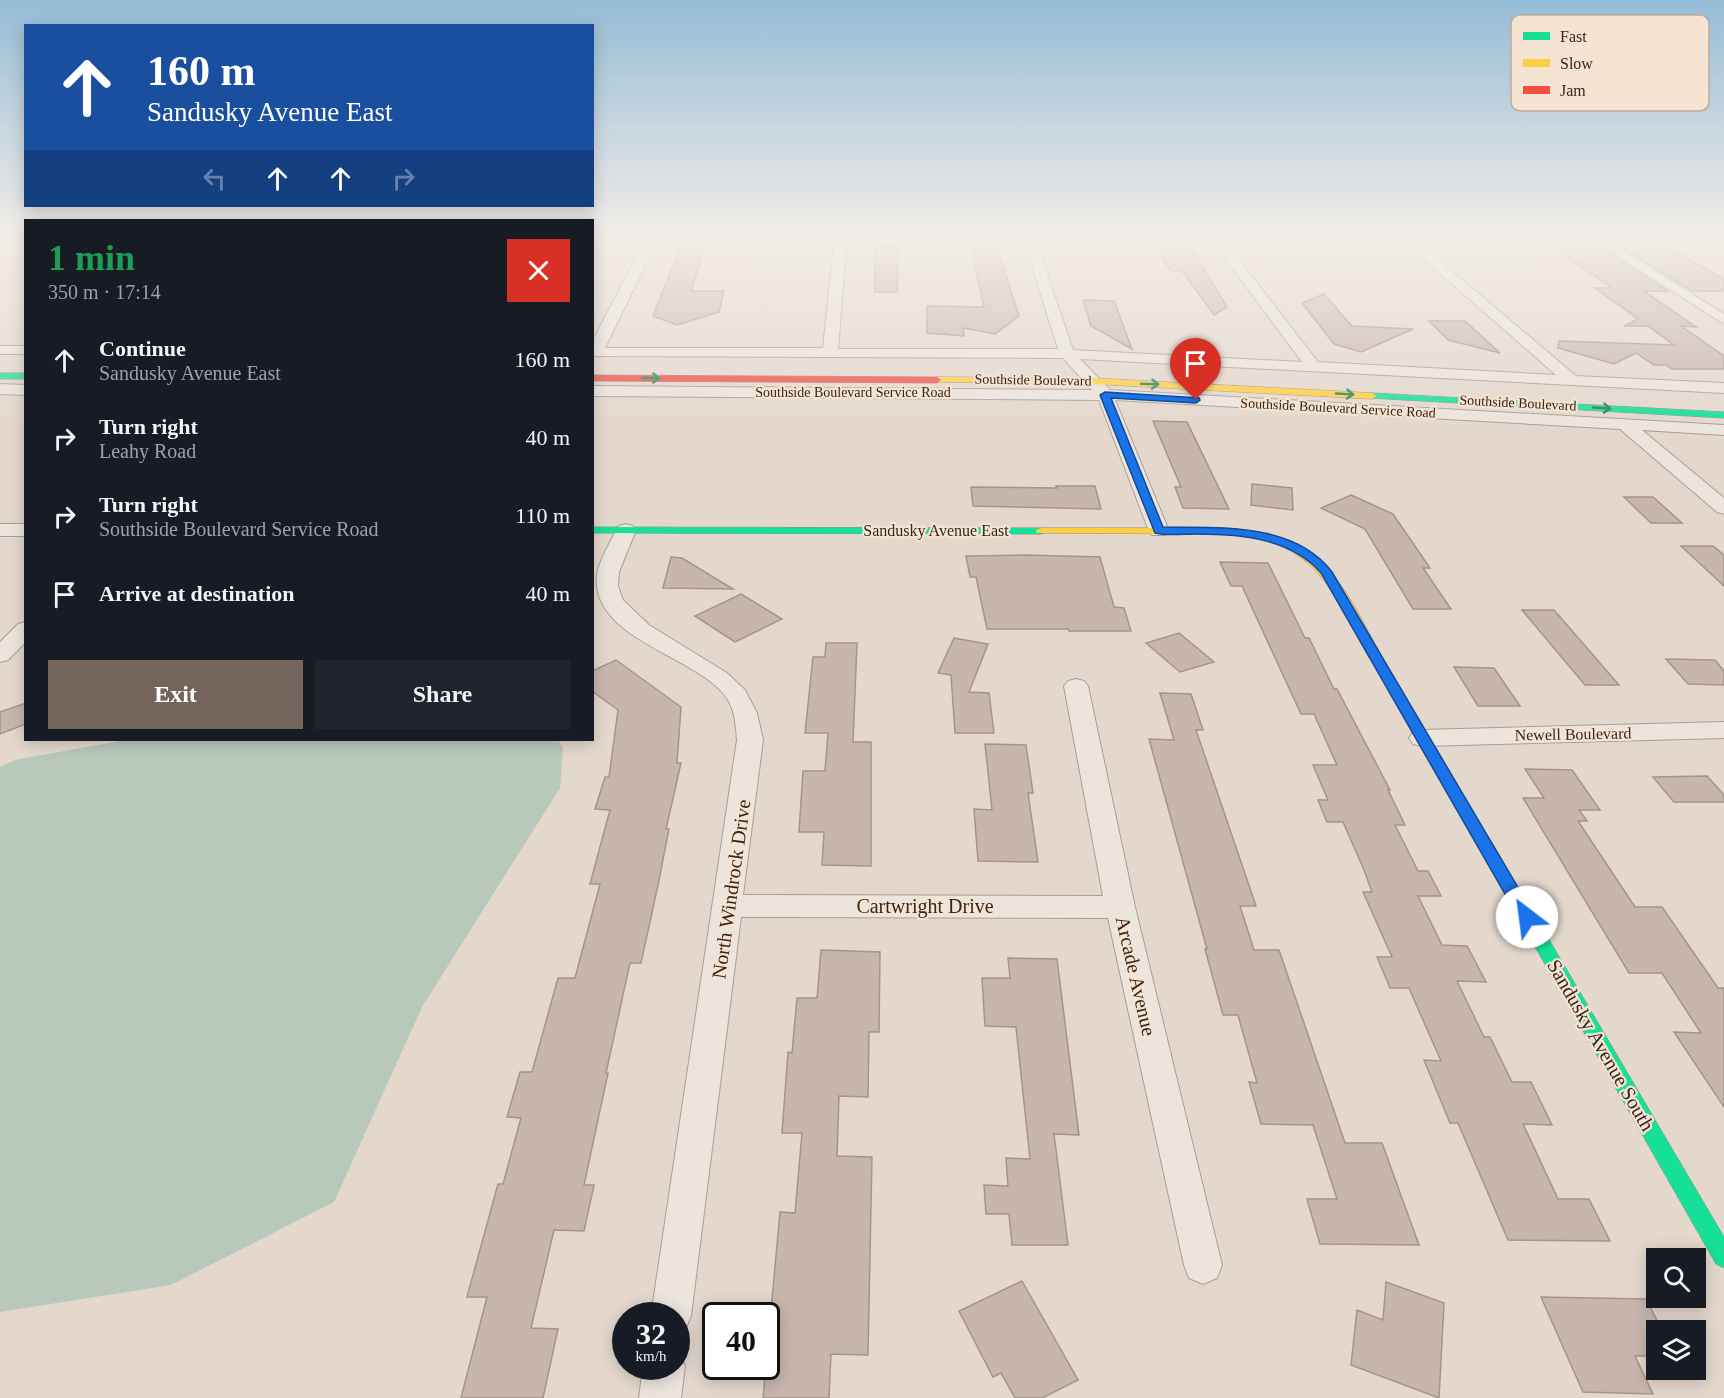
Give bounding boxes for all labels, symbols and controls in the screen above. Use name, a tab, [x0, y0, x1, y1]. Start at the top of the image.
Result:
legend	[1511, 15, 1709, 111]
text: Fast	[1560, 28, 1587, 45]
icon: ahead	[48, 48, 126, 126]
text: 160 m	[147, 48, 256, 94]
text: Slow	[1560, 55, 1593, 72]
text: Jam	[1560, 82, 1586, 99]
text: Sandusky Avenue East	[147, 97, 392, 127]
icon: left	[198, 162, 231, 195]
icon: ahead	[261, 162, 294, 195]
icon: ahead	[324, 162, 357, 195]
icon: right	[387, 162, 420, 195]
text: 1 min	[48, 238, 135, 278]
button: close	[507, 239, 570, 302]
text: 350 m · 17:14	[48, 281, 161, 303]
text: Continue	[99, 336, 186, 361]
pin	[1170, 338, 1221, 400]
icon: ahead	[48, 344, 81, 377]
text: 160 m	[514, 347, 570, 372]
icon: arrive	[1179, 347, 1212, 380]
text: Sandusky Avenue East	[99, 362, 281, 384]
street label: Southside Boulevard	[974, 371, 1092, 389]
one-way arrow	[640, 372, 660, 384]
one-way arrow	[1140, 378, 1160, 389]
street label: Southside Boulevard Service Road	[755, 385, 951, 400]
one-way arrow	[1334, 388, 1354, 399]
street label: Southside Boulevard	[1459, 392, 1577, 414]
street label: Southside Boulevard Service Road	[1240, 395, 1436, 421]
one-way arrow	[1592, 403, 1612, 414]
text: Turn right	[99, 414, 198, 439]
icon: right	[48, 422, 81, 455]
text: 40 m	[525, 425, 570, 450]
text: Leahy Road	[99, 440, 196, 462]
text: Turn right	[99, 492, 198, 517]
icon: right	[48, 500, 81, 533]
text: 110 m	[515, 503, 570, 528]
text: Southside Boulevard Service Road	[99, 518, 378, 540]
street label: Sandusky Avenue East	[863, 522, 1009, 540]
icon: arrive	[48, 578, 81, 611]
text: Arrive at destination	[99, 581, 295, 606]
text: 40 m	[525, 581, 570, 606]
button: Exit	[48, 660, 303, 729]
button: Share	[315, 660, 570, 729]
street label: Newell Boulevard	[1514, 724, 1632, 744]
street label: North Windrock Drive	[708, 798, 755, 980]
position arrow	[1495, 885, 1559, 949]
street label: Cartwright Drive	[856, 895, 994, 918]
street label: Arcade Avenue	[1112, 914, 1161, 1038]
street label: Sandusky Avenue South	[1542, 955, 1659, 1135]
map controls	[1646, 1248, 1706, 1380]
button: search	[1646, 1248, 1706, 1308]
speed limit sign: 40	[702, 1302, 780, 1380]
text: 32	[636, 1317, 666, 1350]
button: layers	[1646, 1320, 1706, 1380]
text: km/h	[636, 1348, 666, 1364]

